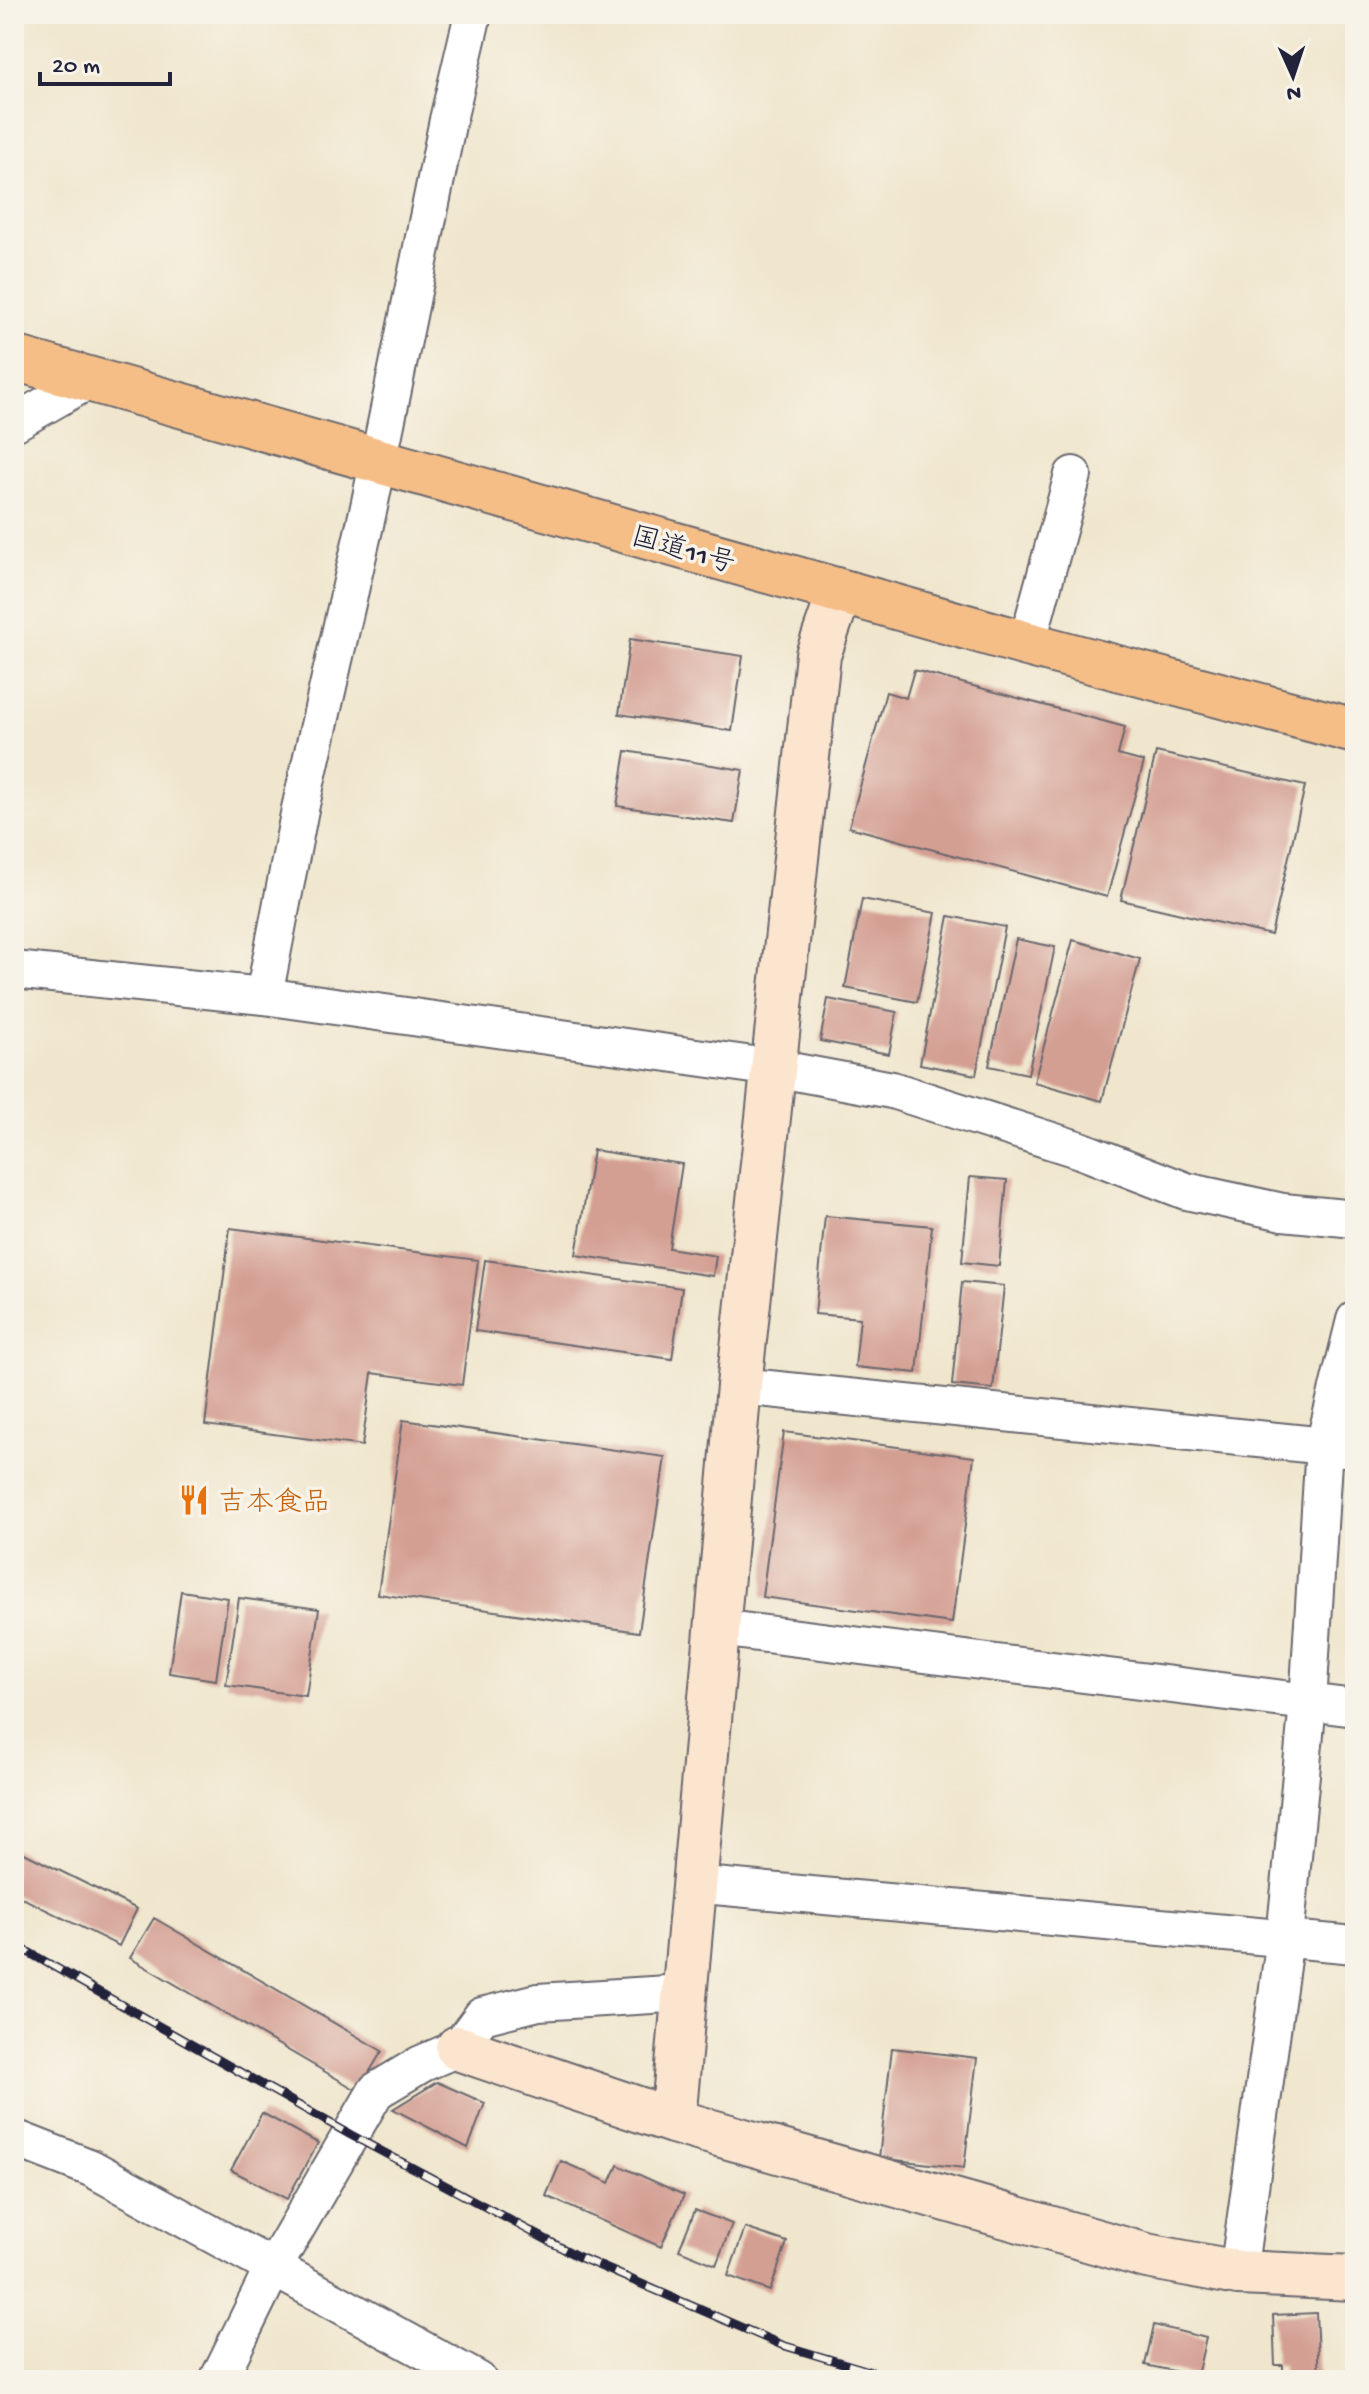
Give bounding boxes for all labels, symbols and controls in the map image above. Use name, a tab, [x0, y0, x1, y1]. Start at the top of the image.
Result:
scale bar	[40, 36, 170, 86]
north arrow	[1253, 36, 1333, 116]
text: 20 m	[52, 53, 100, 82]
text: N	[1286, 79, 1302, 105]
street label: 国道11号	[627, 521, 739, 583]
restaurant icon: 吉本食品	[177, 1483, 211, 1517]
place label: 吉本食品	[218, 1487, 330, 1521]

